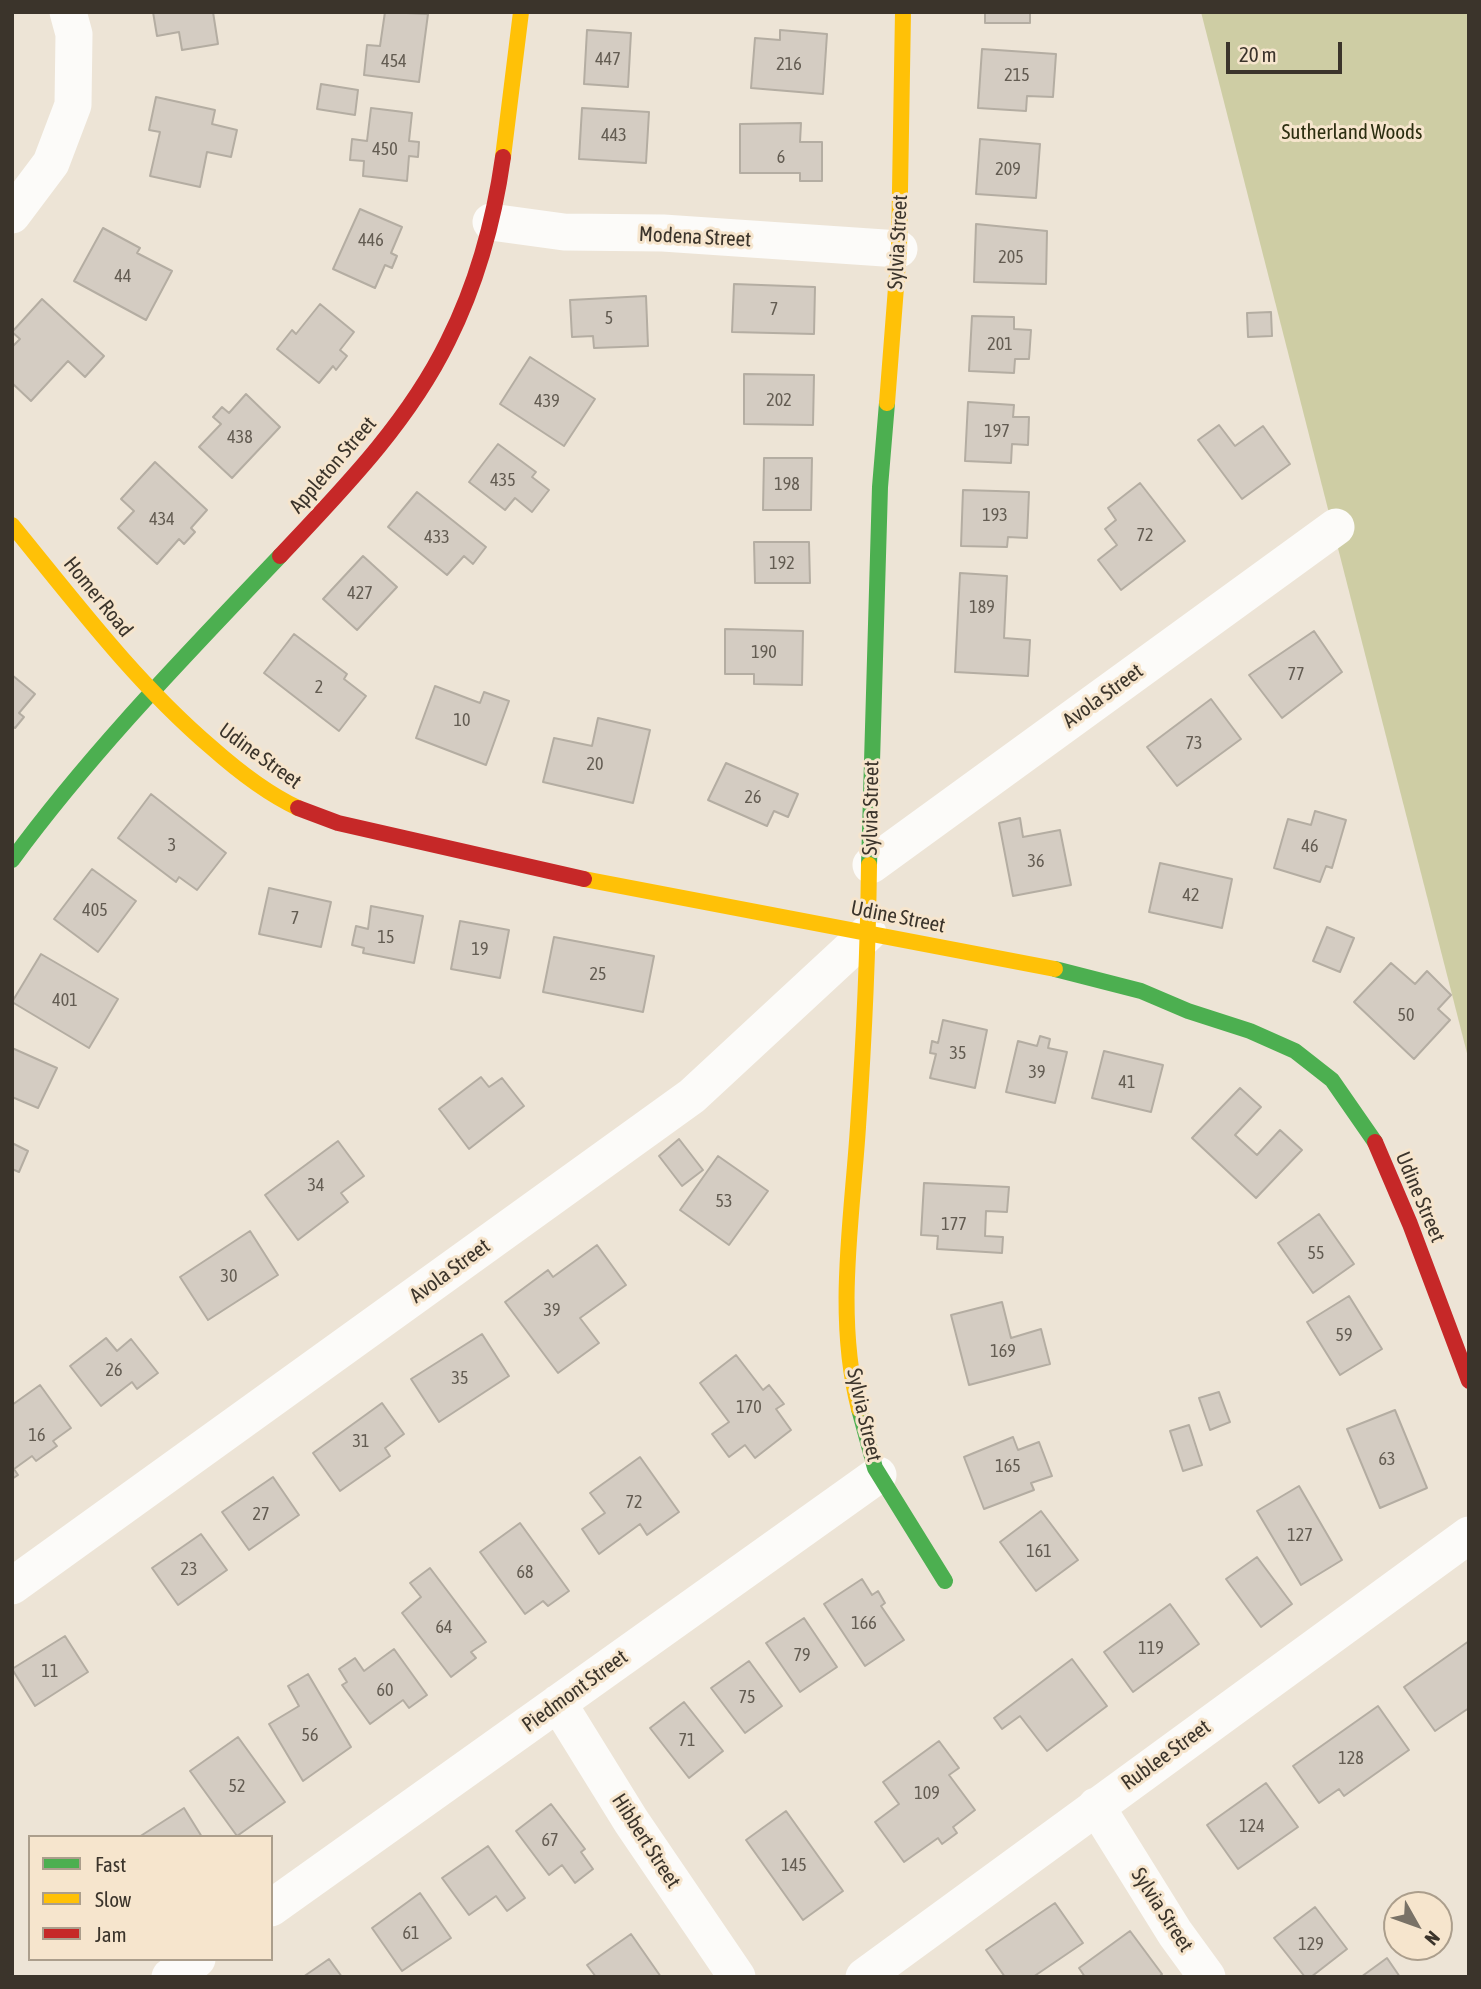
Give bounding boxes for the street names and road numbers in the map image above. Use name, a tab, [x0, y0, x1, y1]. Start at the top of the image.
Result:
street label: Sylvia Street	[883, 194, 913, 290]
street label: Modena Street	[638, 221, 752, 253]
street label: Appleton Street	[284, 411, 382, 519]
street label: Homer Road	[58, 552, 138, 642]
street label: Avola Street	[1058, 659, 1148, 733]
street label: Udine Street	[214, 718, 306, 794]
street label: Sylvia Street	[858, 760, 884, 856]
street label: Udine Street	[849, 895, 947, 939]
street label: Udine Street	[1390, 1148, 1450, 1246]
street label: Avola Street	[405, 1234, 495, 1308]
street label: Sylvia Street	[841, 1366, 887, 1464]
street label: Piedmont Street	[517, 1644, 633, 1738]
street label: Rublee Street	[1117, 1714, 1215, 1796]
street label: Hibbert Street	[606, 1789, 686, 1893]
street label: Sylvia Street	[1126, 1863, 1198, 1957]

